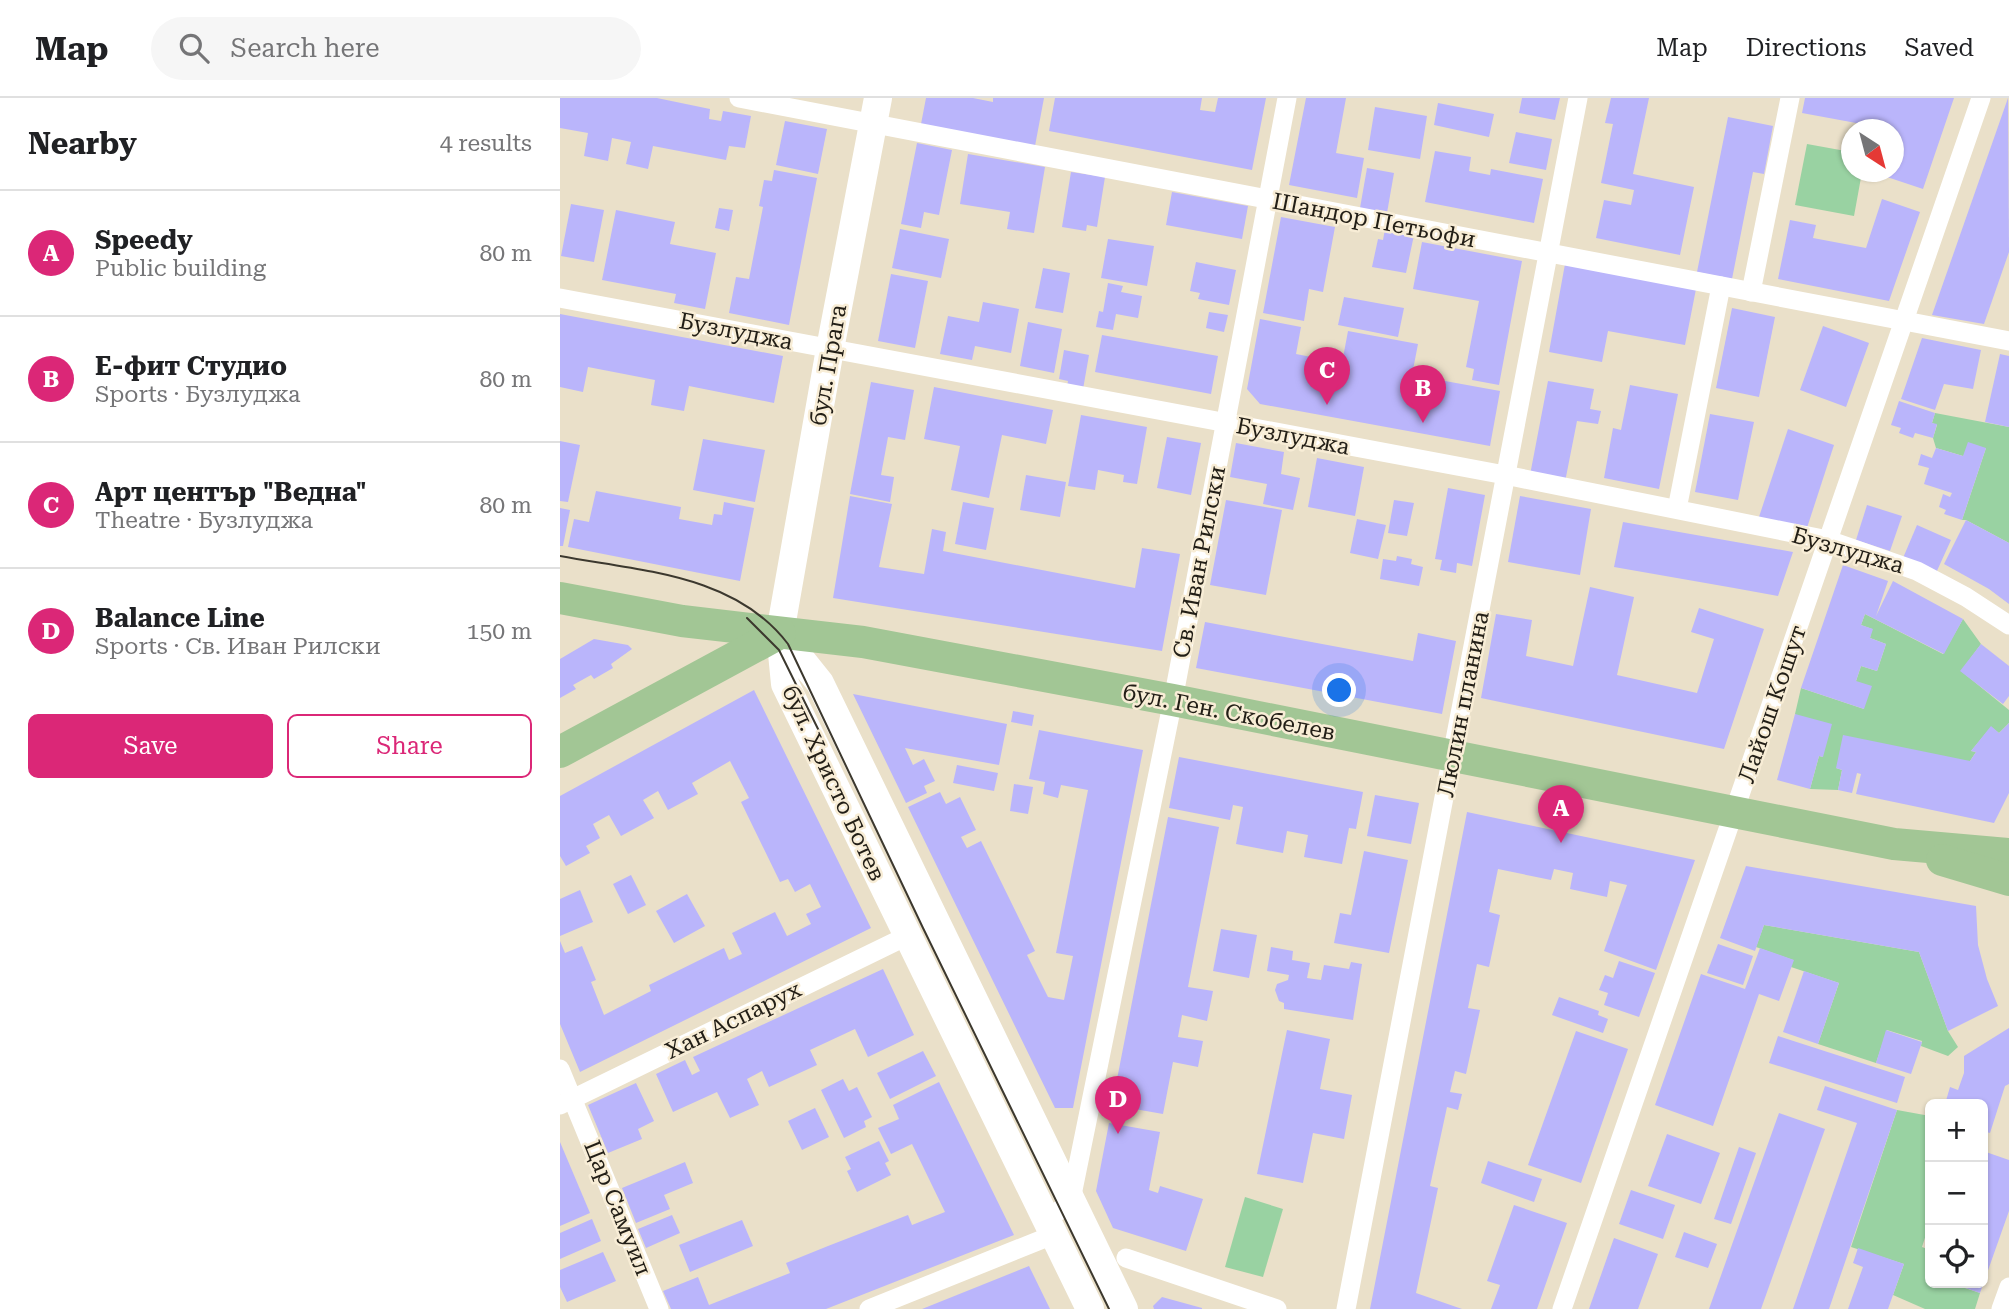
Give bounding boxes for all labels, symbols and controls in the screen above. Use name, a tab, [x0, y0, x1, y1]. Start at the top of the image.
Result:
search box	[151, 17, 641, 80]
text: Map	[35, 29, 109, 68]
icon: search	[175, 29, 213, 67]
text: Search here	[231, 33, 380, 63]
text: Map	[1656, 34, 1708, 62]
text: Directions	[1746, 34, 1866, 62]
text: Saved	[1904, 34, 1974, 62]
north arrow	[1841, 119, 1904, 182]
text: Nearby	[28, 126, 137, 161]
text: 4 results	[440, 130, 532, 157]
street label: Шандор Петьофи	[1270, 188, 1478, 253]
text: Speedy	[95, 225, 193, 255]
text: A	[43, 240, 59, 267]
text: 80 m	[479, 240, 532, 267]
text: Public building	[95, 255, 266, 282]
street label: бул. Прага	[805, 302, 853, 428]
street label: Бузлуджа	[677, 307, 796, 356]
pin: C	[1304, 347, 1350, 405]
text: Е-фит Студио	[95, 351, 287, 381]
pin: B	[1400, 365, 1446, 423]
text: B	[43, 366, 59, 393]
text: 80 m	[479, 366, 532, 393]
text: Sports · Бузлуджа	[95, 381, 300, 408]
street label: Бузлуджа	[1234, 412, 1353, 461]
street label: Св. Иван Рилски	[1168, 464, 1231, 661]
text: Арт център "Ведна"	[95, 477, 367, 507]
text: C	[43, 492, 59, 519]
text: 80 m	[479, 492, 532, 519]
text: Theatre · Бузлуджа	[95, 507, 313, 534]
street label: Бузлуджа	[1789, 522, 1907, 579]
text: Balance Line	[95, 603, 265, 633]
street label: Люлин планина	[1432, 608, 1495, 799]
text: D	[42, 618, 60, 645]
text: 150 m	[467, 618, 532, 645]
street label: Лайош Кошут	[1733, 622, 1812, 786]
text: Sports · Св. Иван Рилски	[95, 633, 381, 660]
your location	[1322, 673, 1356, 707]
street label: бул. Ген. Скобелев	[1120, 679, 1338, 746]
street label: бул. Христо Ботев	[776, 681, 891, 885]
button: Save	[28, 714, 273, 778]
button: Share	[287, 714, 532, 778]
pin: A	[1538, 785, 1584, 843]
street label: Хан Аспарух	[661, 976, 806, 1065]
pin: D	[1095, 1076, 1141, 1134]
map controls	[1925, 1099, 1988, 1288]
button: +	[1925, 1099, 1988, 1162]
street label: Цар Самуил	[578, 1137, 657, 1280]
button: −	[1925, 1162, 1988, 1225]
button: locate	[1925, 1225, 1988, 1288]

